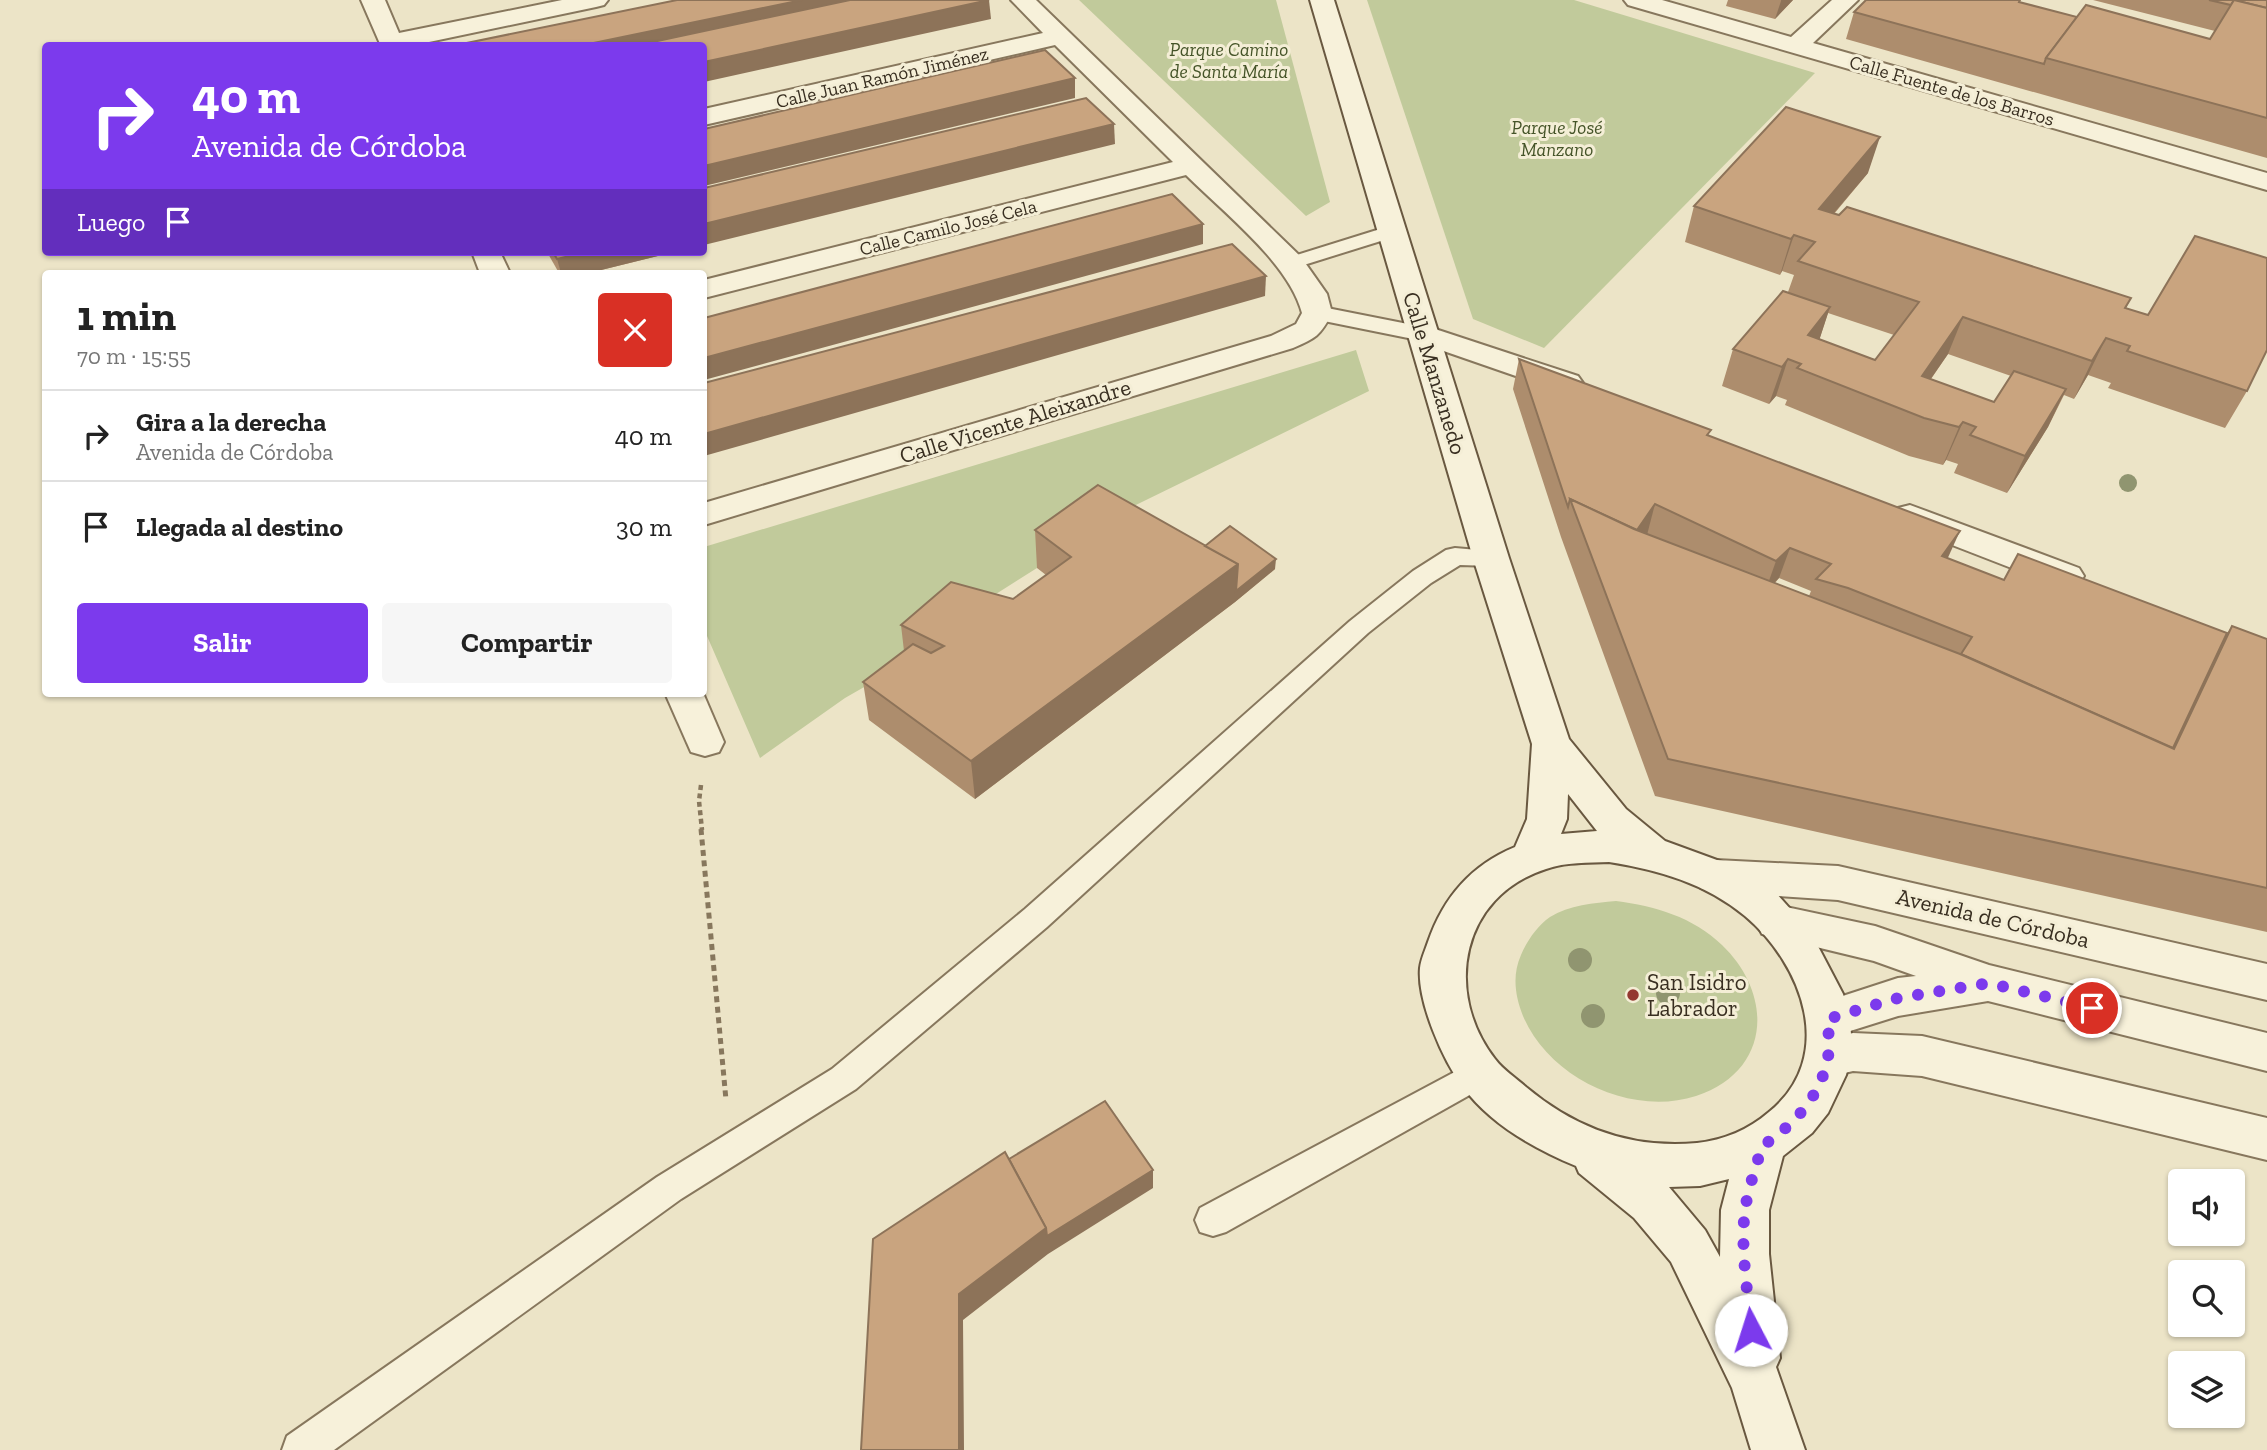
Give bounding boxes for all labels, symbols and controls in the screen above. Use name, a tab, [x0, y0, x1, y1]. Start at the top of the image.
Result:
park label: Parque Camino de Santa María	[1170, 38, 1288, 83]
street label: Calle Juan Ramón Jiménez	[774, 42, 991, 113]
street label: Calle Fuente de los Barros	[1847, 50, 2057, 131]
text: 40 m	[192, 67, 300, 126]
icon: right	[77, 70, 168, 161]
park label: Parque José Manzano	[1511, 116, 1603, 161]
text: Avenida de Córdoba	[192, 127, 467, 165]
street label: Calle Camilo José Cela	[857, 194, 1039, 261]
icon: arrive	[159, 203, 197, 241]
text: Luego	[77, 206, 145, 238]
street label: Calle Manzanedo	[1397, 288, 1473, 458]
text: 1 min	[77, 290, 176, 341]
button: close	[598, 293, 672, 367]
text: 70 m · 15:55	[77, 342, 191, 370]
street label: Calle Vicente Aleixandre	[896, 372, 1134, 470]
text: Gira a la derecha	[136, 406, 326, 438]
icon: right	[77, 417, 115, 455]
text: 40 m	[615, 420, 672, 452]
text: Avenida de Córdoba	[136, 438, 333, 466]
icon: arrive	[77, 508, 115, 546]
text: Llegada al destino	[136, 511, 343, 543]
text: 30 m	[616, 511, 672, 543]
button: Salir	[77, 603, 368, 683]
button: Compartir	[382, 603, 672, 683]
street label: Avenida de Córdoba	[1894, 882, 2092, 954]
place label: San Isidro Labrador	[1647, 968, 1747, 1022]
pin	[2062, 978, 2122, 1038]
marker: San Isidro Labrador	[1625, 987, 1641, 1003]
icon: arrive	[2073, 989, 2111, 1027]
map controls	[2168, 1169, 2245, 1428]
button: sound	[2168, 1169, 2245, 1246]
button: search	[2168, 1260, 2245, 1337]
position arrow	[1714, 1293, 1788, 1367]
button: layers	[2168, 1351, 2245, 1428]

